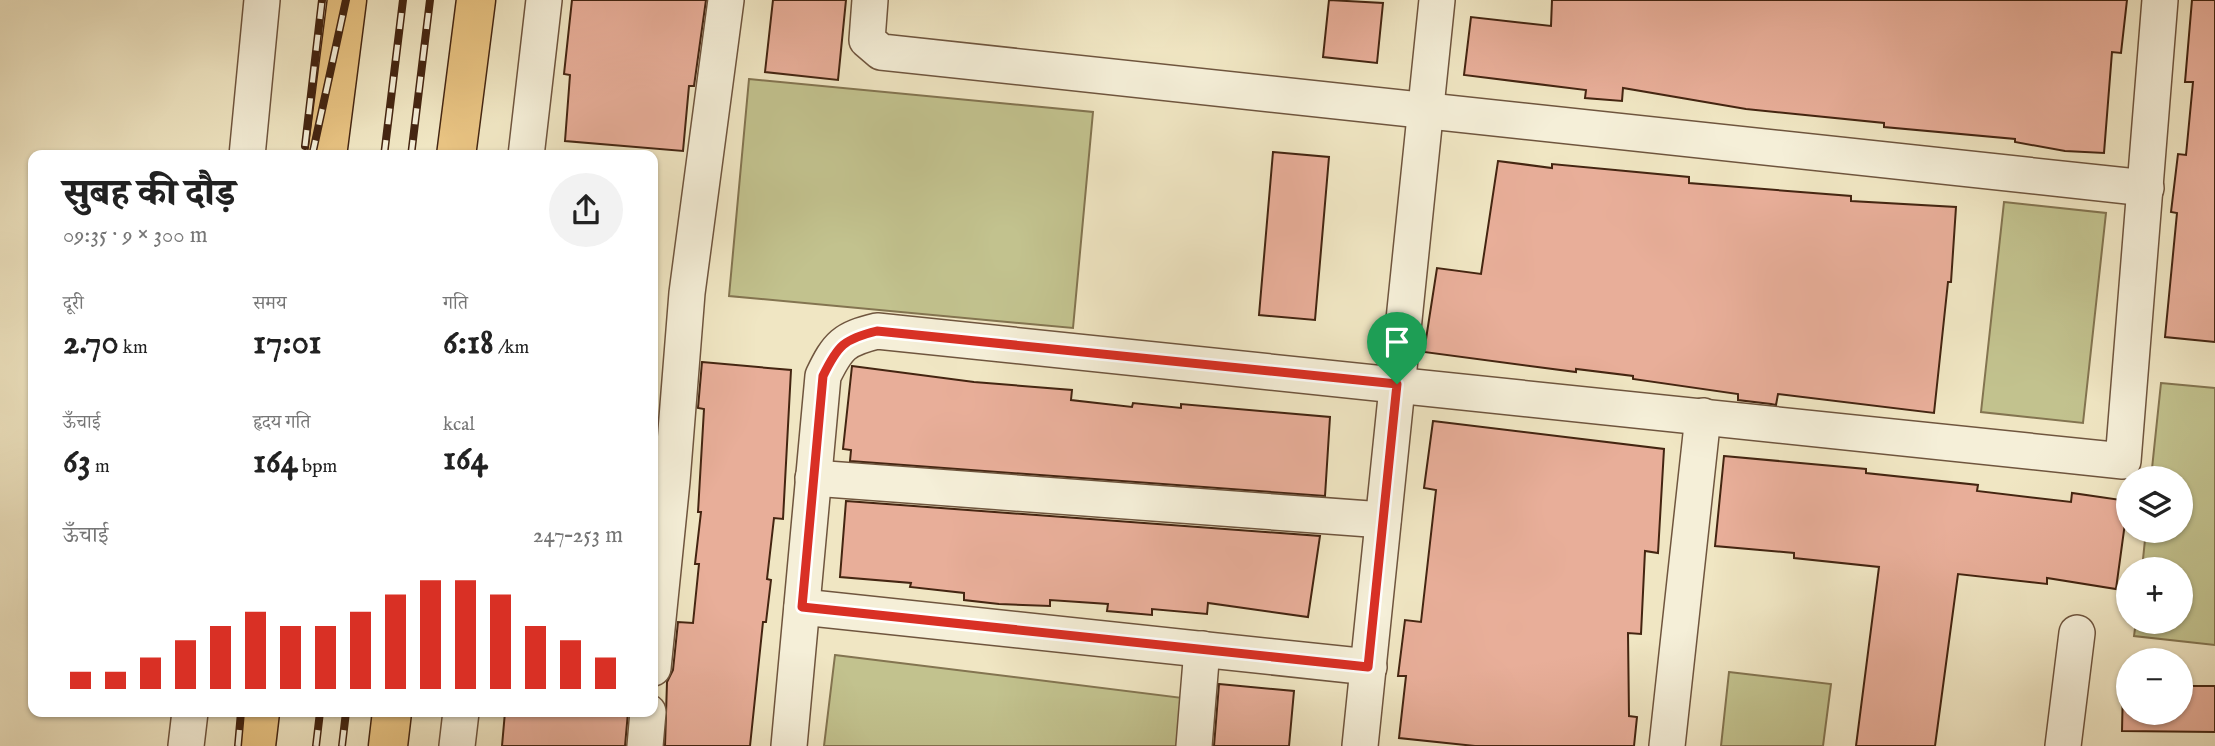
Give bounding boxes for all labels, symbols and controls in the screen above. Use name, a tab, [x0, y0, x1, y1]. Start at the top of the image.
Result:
text: सुबह की दौड़	[63, 171, 235, 219]
button: share	[549, 173, 623, 247]
text: 09:35 · 9 × 300 m	[63, 221, 207, 250]
text: दूरी	[63, 292, 84, 316]
text: समय	[253, 292, 286, 316]
text: गति	[443, 292, 468, 316]
pin	[1367, 312, 1427, 384]
text: 2.70	[63, 321, 119, 366]
text: 17:01	[253, 321, 322, 366]
text: 6:18	[443, 321, 494, 366]
icon: arrive	[1378, 323, 1416, 361]
text: km	[119, 336, 148, 360]
text: /km	[494, 336, 529, 360]
text: ऊँचाई	[63, 411, 100, 435]
text: हृदय गति	[253, 411, 310, 435]
text: kcal	[443, 413, 475, 437]
text: 164	[443, 437, 488, 482]
text: 63	[63, 440, 91, 485]
text: 164	[253, 440, 298, 485]
text: m	[91, 455, 110, 479]
text: bpm	[298, 455, 337, 479]
map controls	[2116, 466, 2193, 725]
button: layers	[2116, 466, 2193, 543]
text: ऊँचाई	[63, 521, 108, 550]
text: 247–253 m	[533, 521, 623, 550]
button: +	[2116, 557, 2193, 634]
button: −	[2116, 648, 2193, 725]

